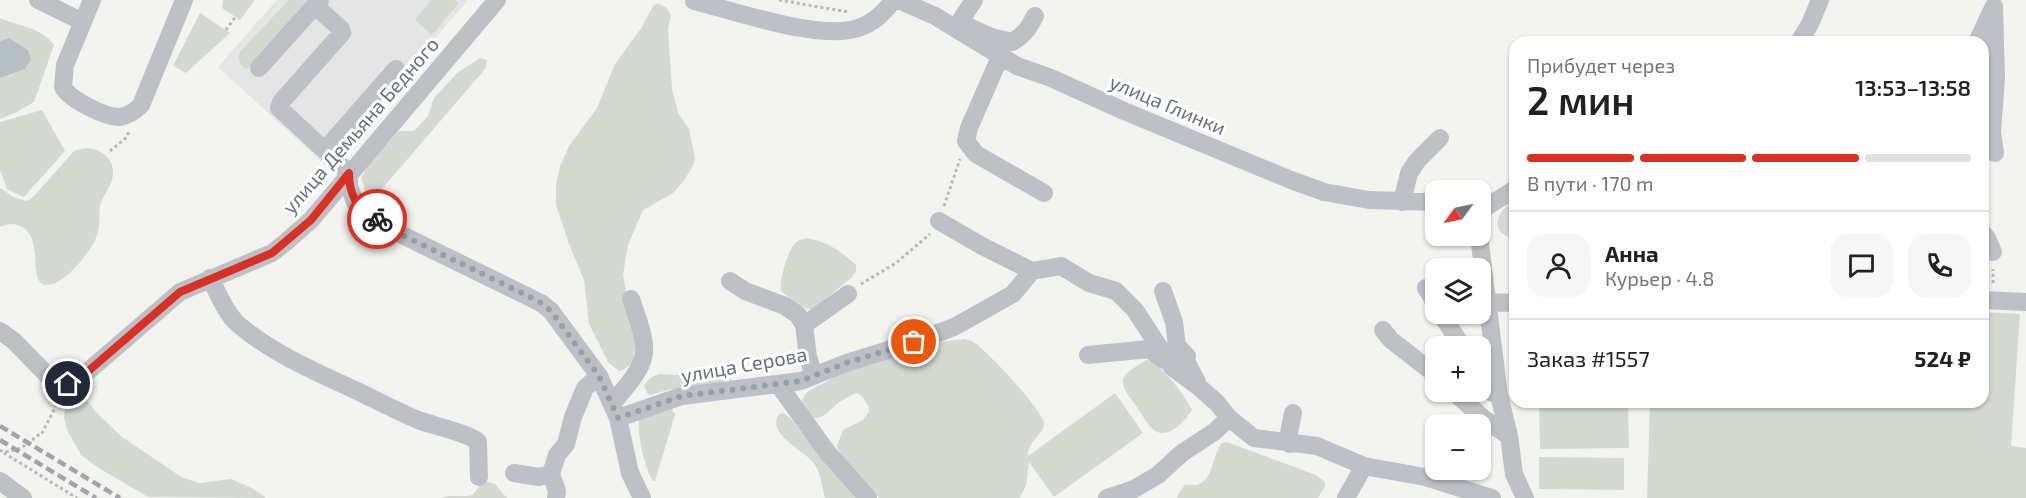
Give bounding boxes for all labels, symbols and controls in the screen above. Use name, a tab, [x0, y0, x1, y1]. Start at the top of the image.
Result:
street label: улица Демьяна Бедного	[277, 32, 444, 219]
text: Прибудет через	[1527, 53, 1675, 77]
street label: улица Глинки	[1106, 69, 1230, 140]
text: 13:53–13:58	[1855, 74, 1971, 100]
text: 2 мин	[1527, 76, 1634, 123]
text: В пути · 170 m	[1527, 171, 1653, 195]
north arrow	[1425, 180, 1491, 246]
map controls	[1425, 180, 1491, 480]
courier	[347, 189, 407, 249]
icon: bike	[361, 203, 394, 236]
button: person	[1527, 234, 1590, 297]
button: chat	[1830, 234, 1893, 297]
button: phone	[1908, 234, 1971, 297]
text: Анна	[1605, 240, 1659, 266]
button: layers	[1425, 258, 1491, 324]
text: Курьер · 4.8	[1605, 266, 1714, 290]
pin	[888, 316, 939, 367]
icon: bag	[897, 325, 930, 358]
button: +	[1425, 336, 1491, 402]
street label: улица Серова	[679, 341, 809, 388]
text: Заказ #1557	[1527, 345, 1650, 371]
text: 524 ₽	[1914, 345, 1971, 371]
pin	[42, 358, 93, 409]
icon: home	[51, 367, 84, 400]
button: −	[1425, 414, 1491, 480]

